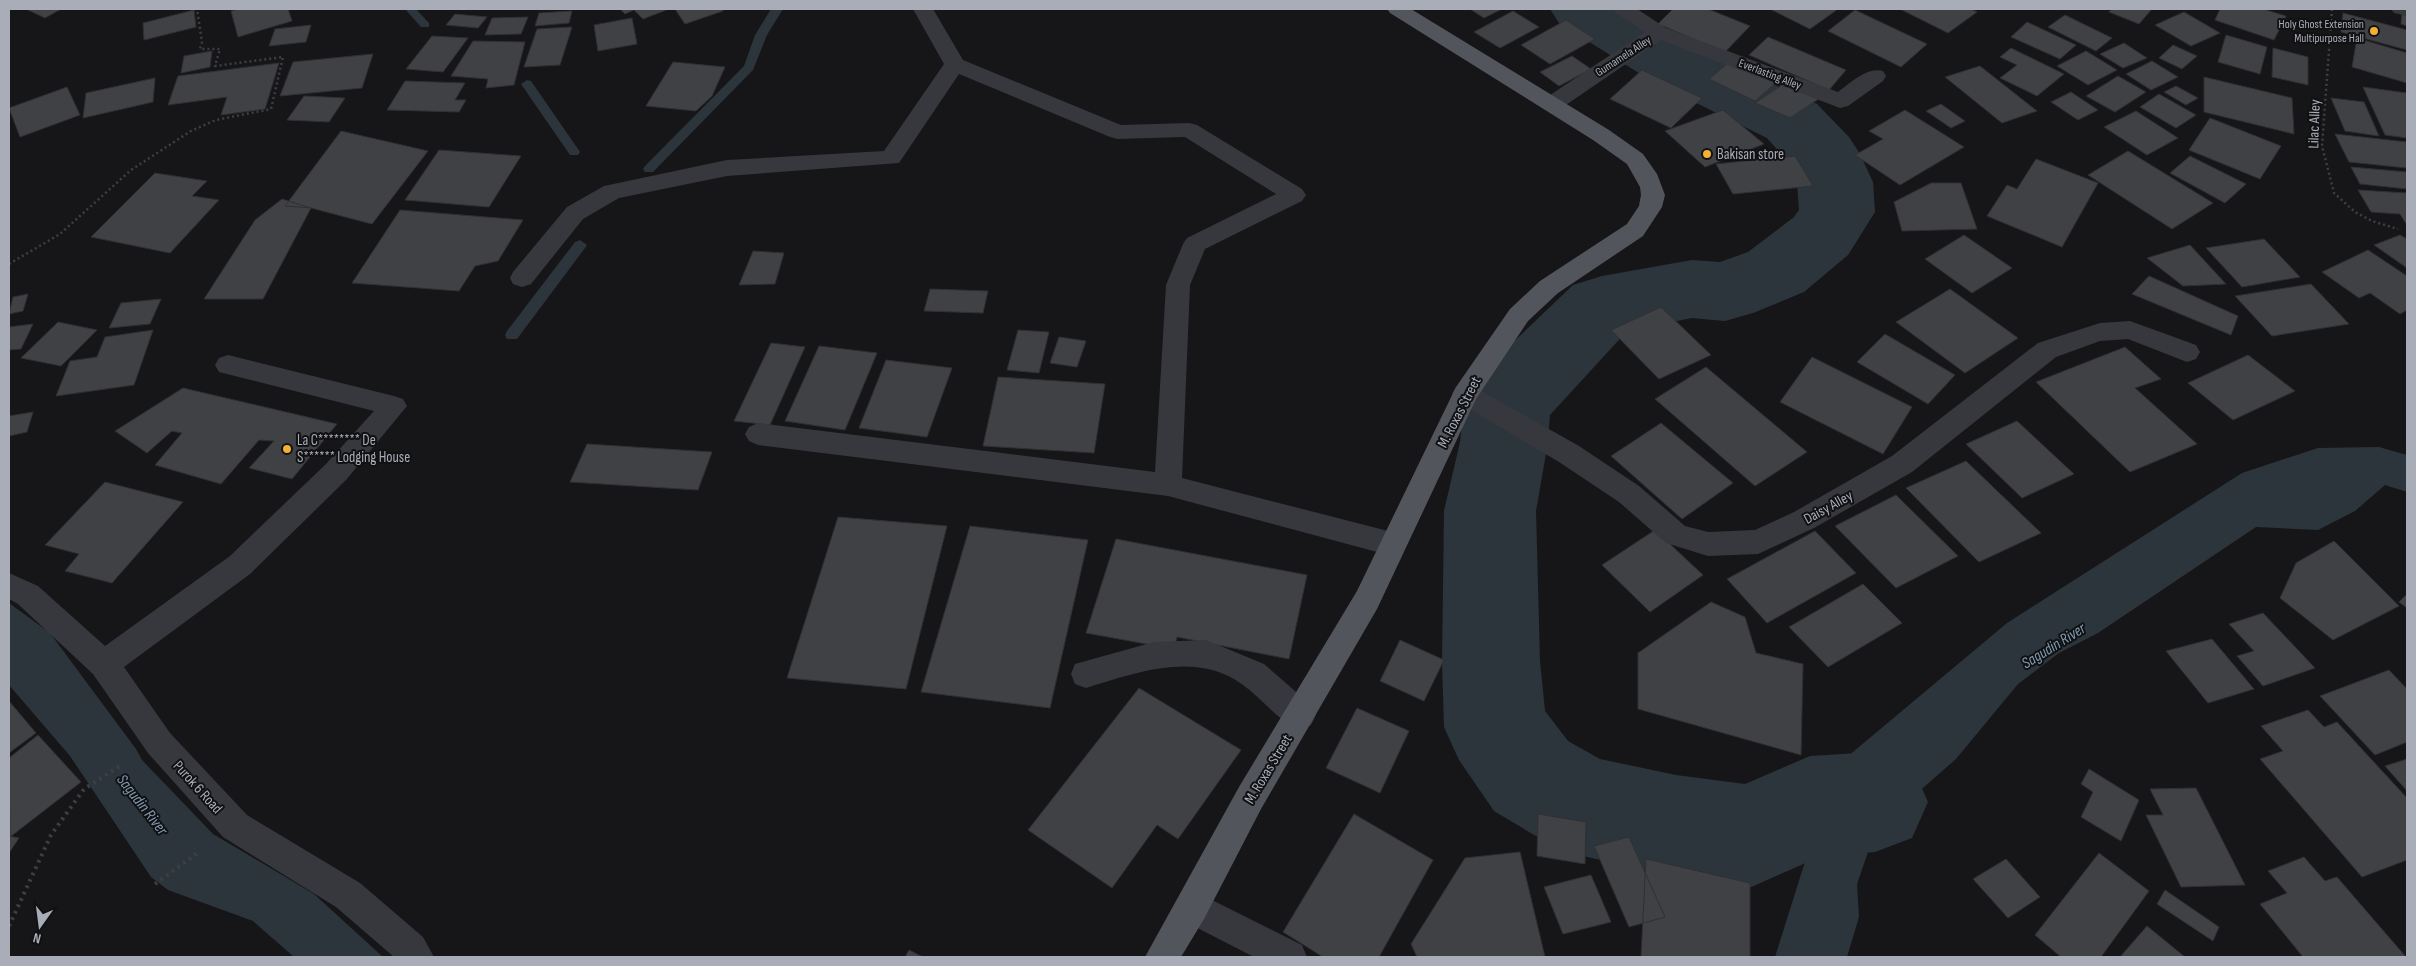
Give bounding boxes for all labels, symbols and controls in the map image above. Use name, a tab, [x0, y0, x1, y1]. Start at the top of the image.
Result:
place label: Holy Ghost Extension Multipurpose Hall	[2279, 17, 2364, 46]
marker: Holy Ghost Extension Multipurpose Hall	[2368, 25, 2380, 37]
street label: Gumamela Alley	[1592, 33, 1654, 80]
street label: Everlasting Alley	[1736, 56, 1804, 93]
street label: Lilac Alley	[2304, 99, 2325, 149]
place label: Bakisan store	[1717, 145, 1784, 164]
marker: Bakisan store	[1701, 148, 1713, 160]
street label: M. Roxas Street	[1433, 373, 1486, 451]
place label: La C******** De S****** Lodging House	[297, 431, 410, 467]
marker: La C******** De S****** Lodging House	[281, 443, 293, 455]
street label: Daisy Alley	[1800, 486, 1856, 529]
water label: Sagudin River	[2018, 619, 2090, 673]
street label: M. Roxas Street	[1240, 731, 1297, 807]
street label: Purok 6 Road	[169, 757, 226, 818]
water label: Sagudin River	[112, 771, 172, 839]
north arrow	[15, 901, 65, 951]
text: N	[31, 929, 43, 947]

